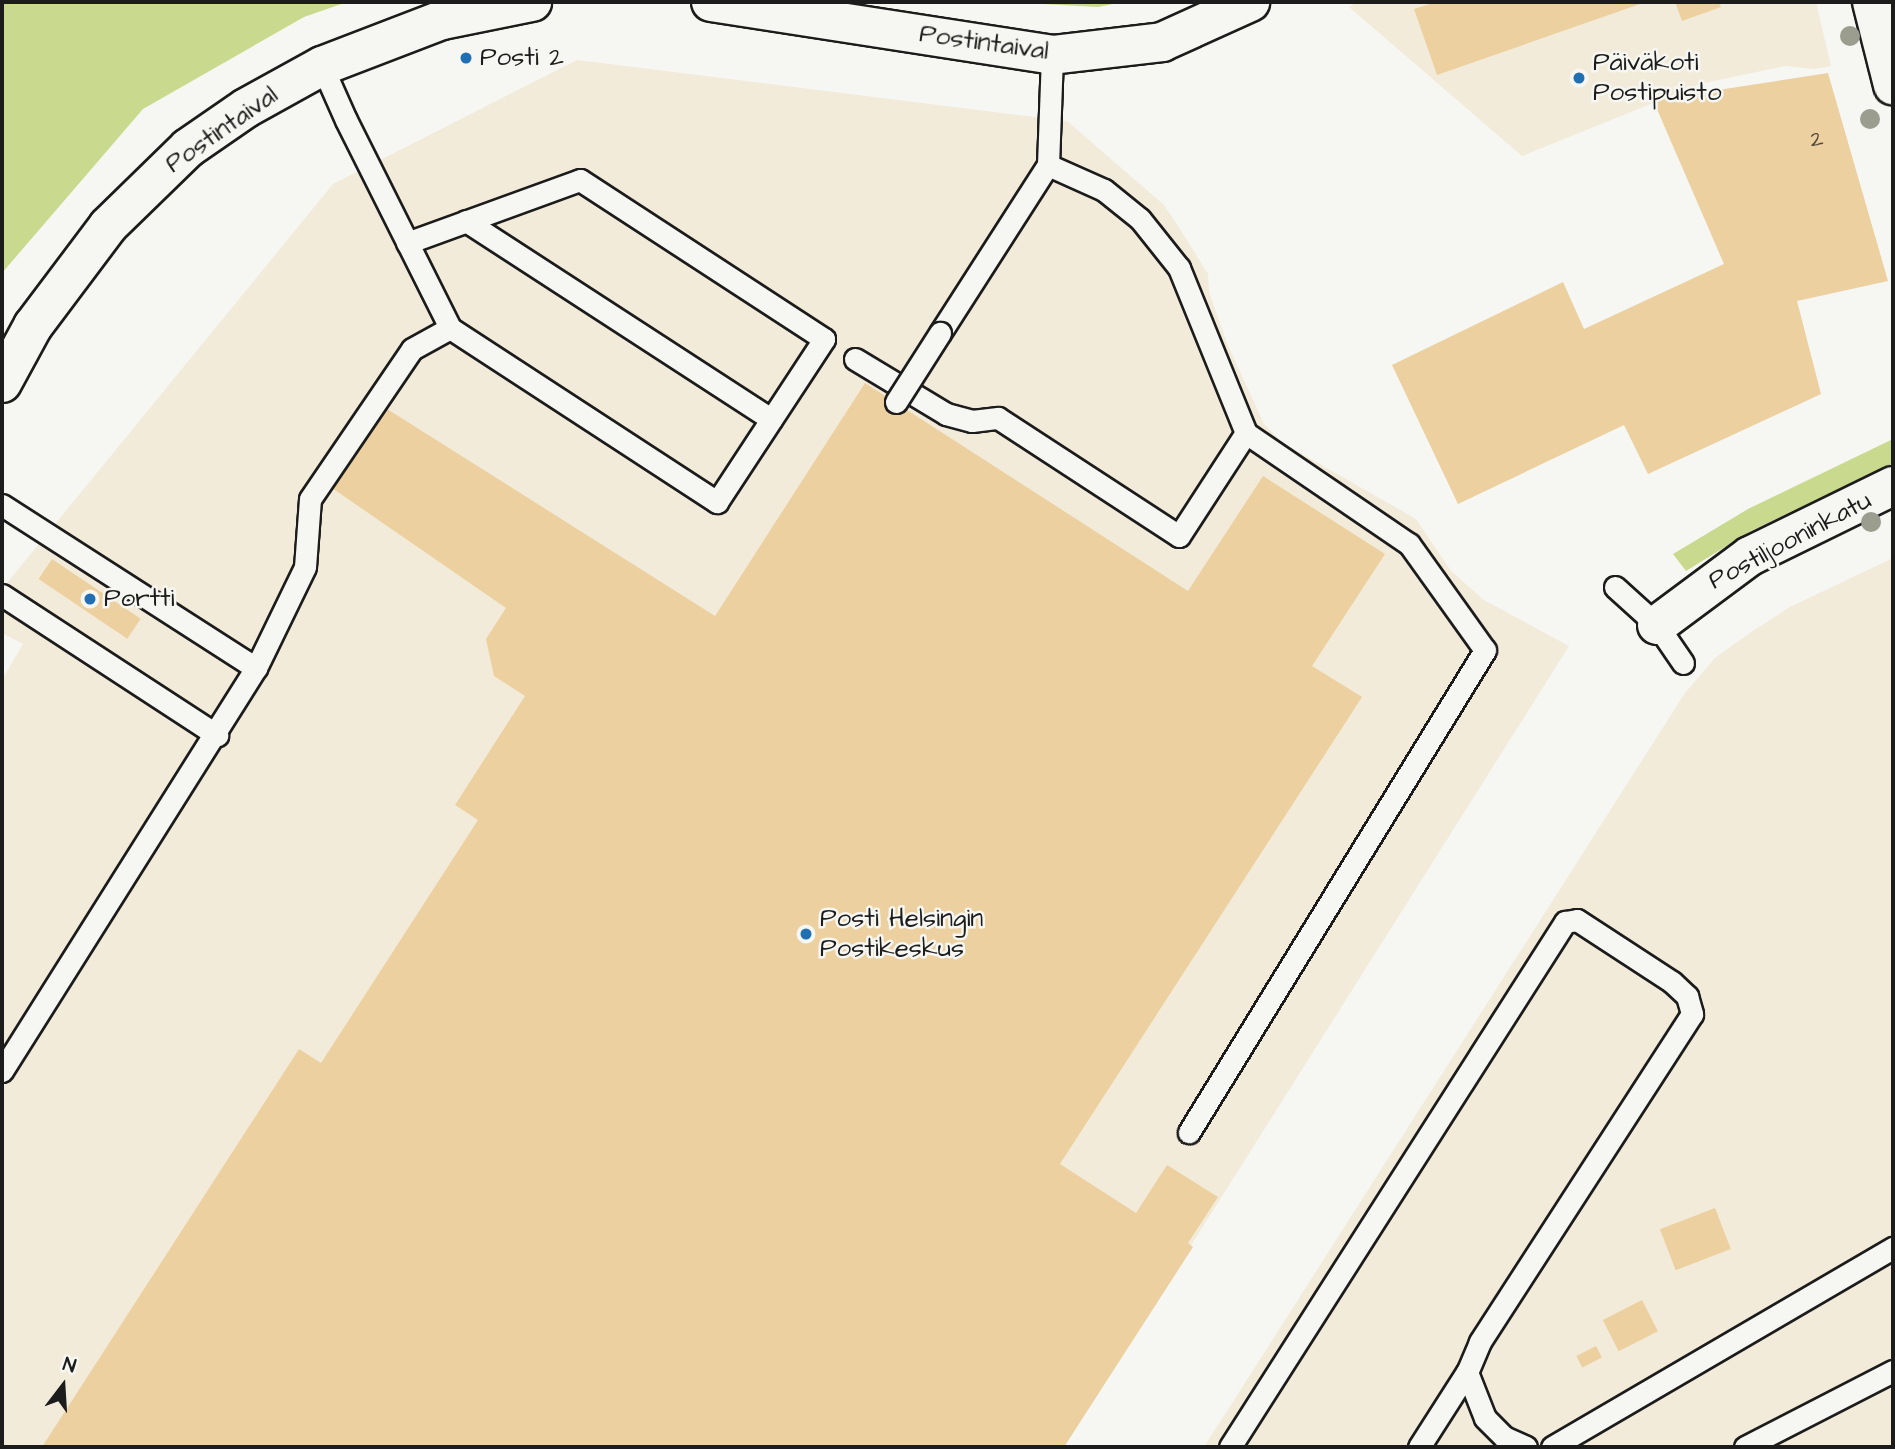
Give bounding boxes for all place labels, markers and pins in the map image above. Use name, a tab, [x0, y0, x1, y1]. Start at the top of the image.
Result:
place label: Posti 2	[480, 42, 564, 74]
place label: Päiväkoti Postipuisto	[1593, 47, 1722, 108]
marker: Posti 2	[458, 50, 474, 66]
marker: Päiväkoti Postipuisto	[1571, 70, 1587, 86]
place label: Portti	[104, 583, 175, 615]
marker: Portti	[82, 591, 98, 607]
place label: Posti Helsingin Postikeskus	[820, 903, 983, 964]
marker: Posti Helsingin Postikeskus	[798, 926, 814, 942]

